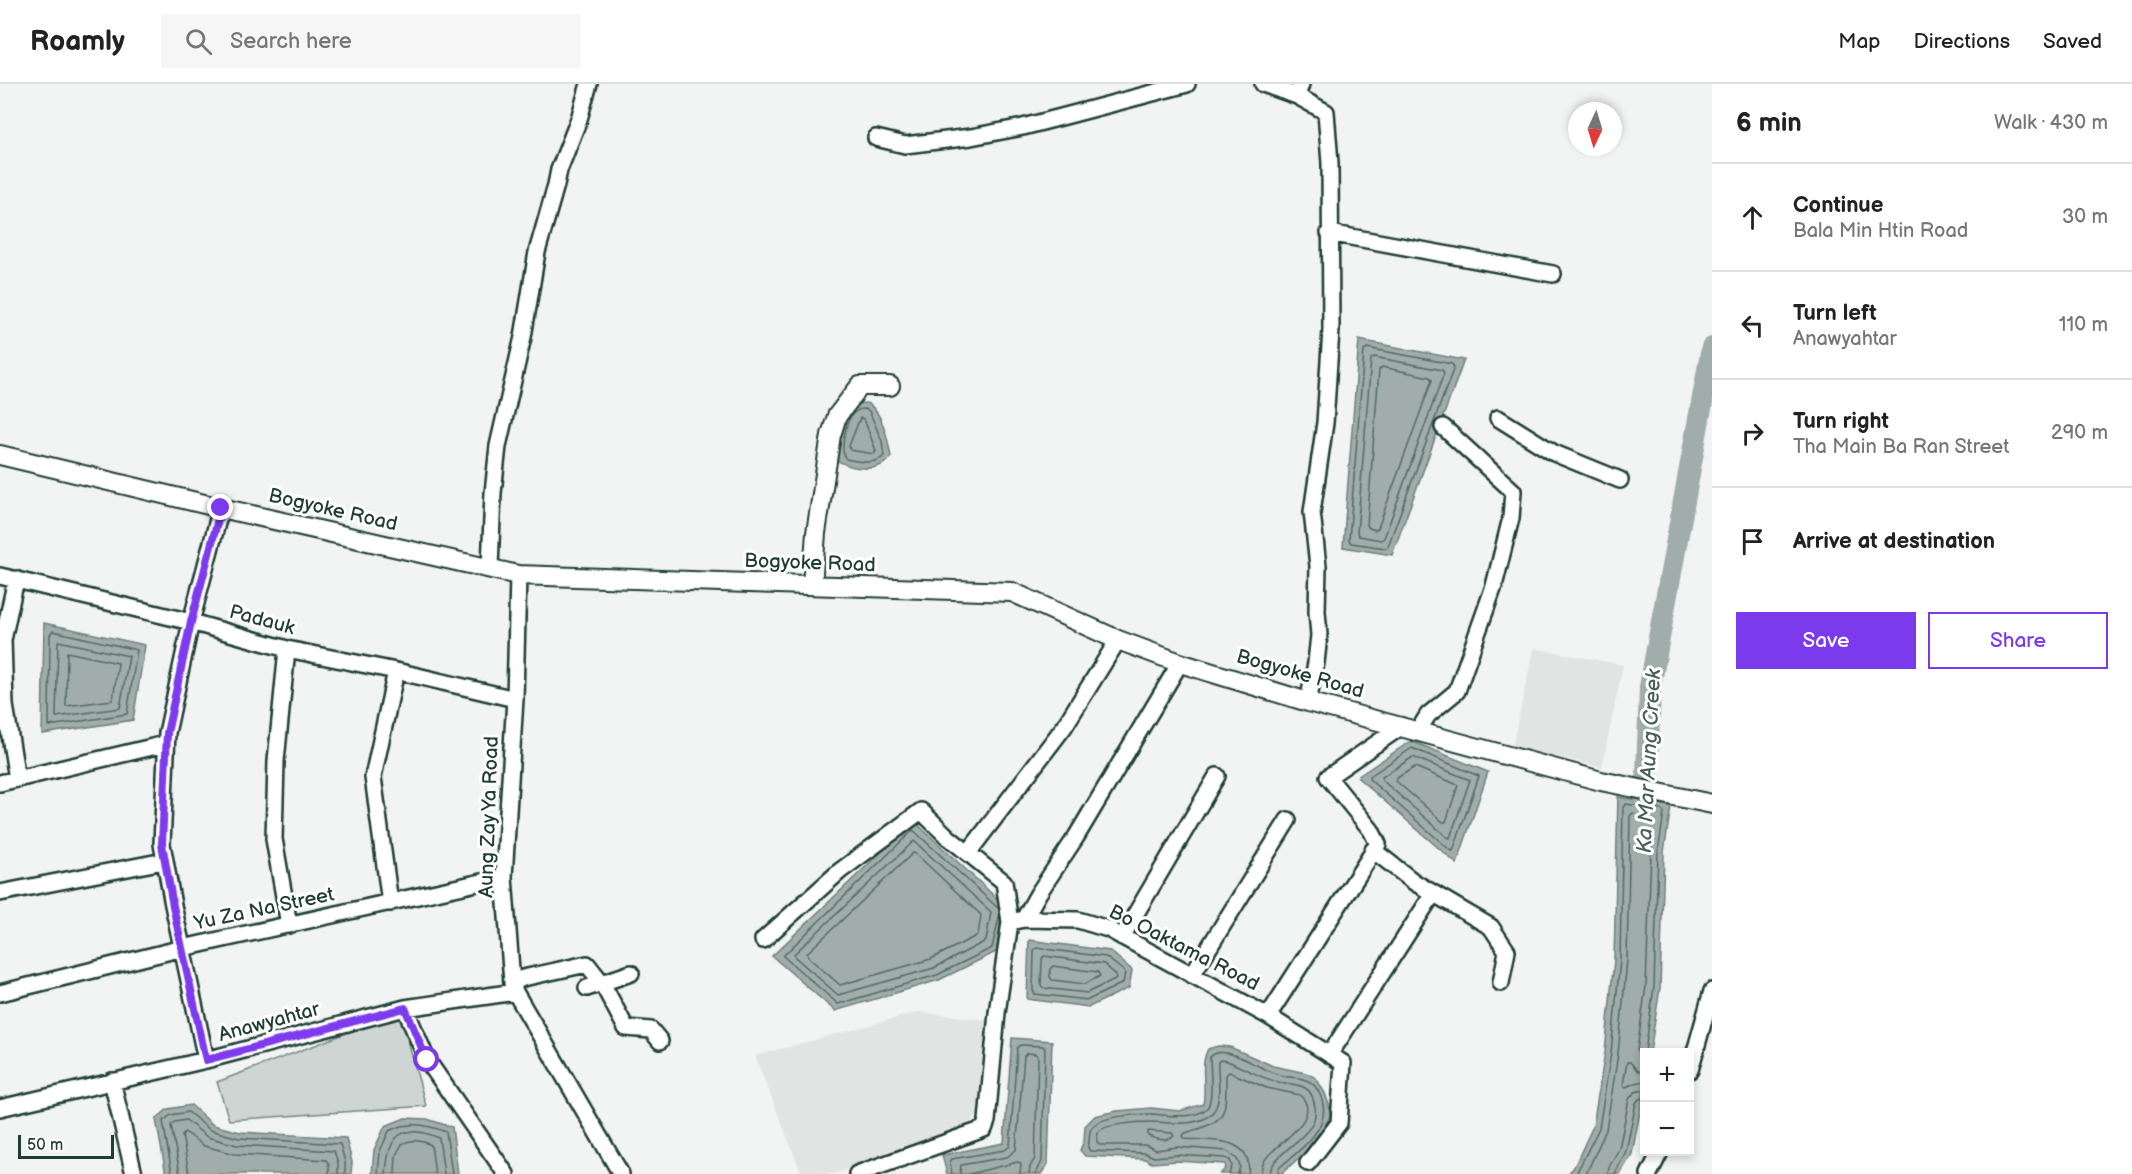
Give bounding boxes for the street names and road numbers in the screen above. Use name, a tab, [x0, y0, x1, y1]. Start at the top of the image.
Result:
street label: Bogyoke Road	[266, 484, 400, 536]
street label: Bogyoke Road	[744, 549, 876, 577]
street label: Padauk	[227, 600, 298, 640]
street label: Bogyoke Road	[1233, 644, 1367, 704]
street label: Aung Zay Ya Road	[474, 736, 504, 898]
street label: Yu Za Na Street	[191, 882, 336, 936]
street label: Bo Oaktama Road	[1105, 900, 1263, 996]
street label: Anawyahtar	[216, 997, 323, 1047]

